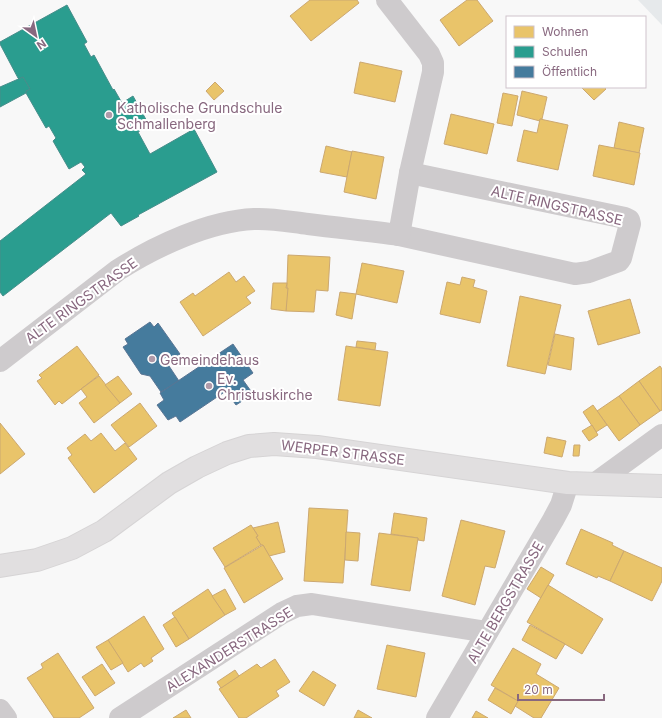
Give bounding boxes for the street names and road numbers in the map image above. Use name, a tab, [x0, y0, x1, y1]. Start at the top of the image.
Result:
street label: ALTE RINGSTRASSE	[490, 182, 624, 228]
street label: ALTE RINGSTRASSE	[22, 254, 140, 346]
street label: WERPER STRASSE	[280, 436, 406, 468]
street label: ALTE BERGSTRASSE	[463, 538, 547, 666]
street label: ALEXANDERSTRASSE	[162, 603, 296, 695]

